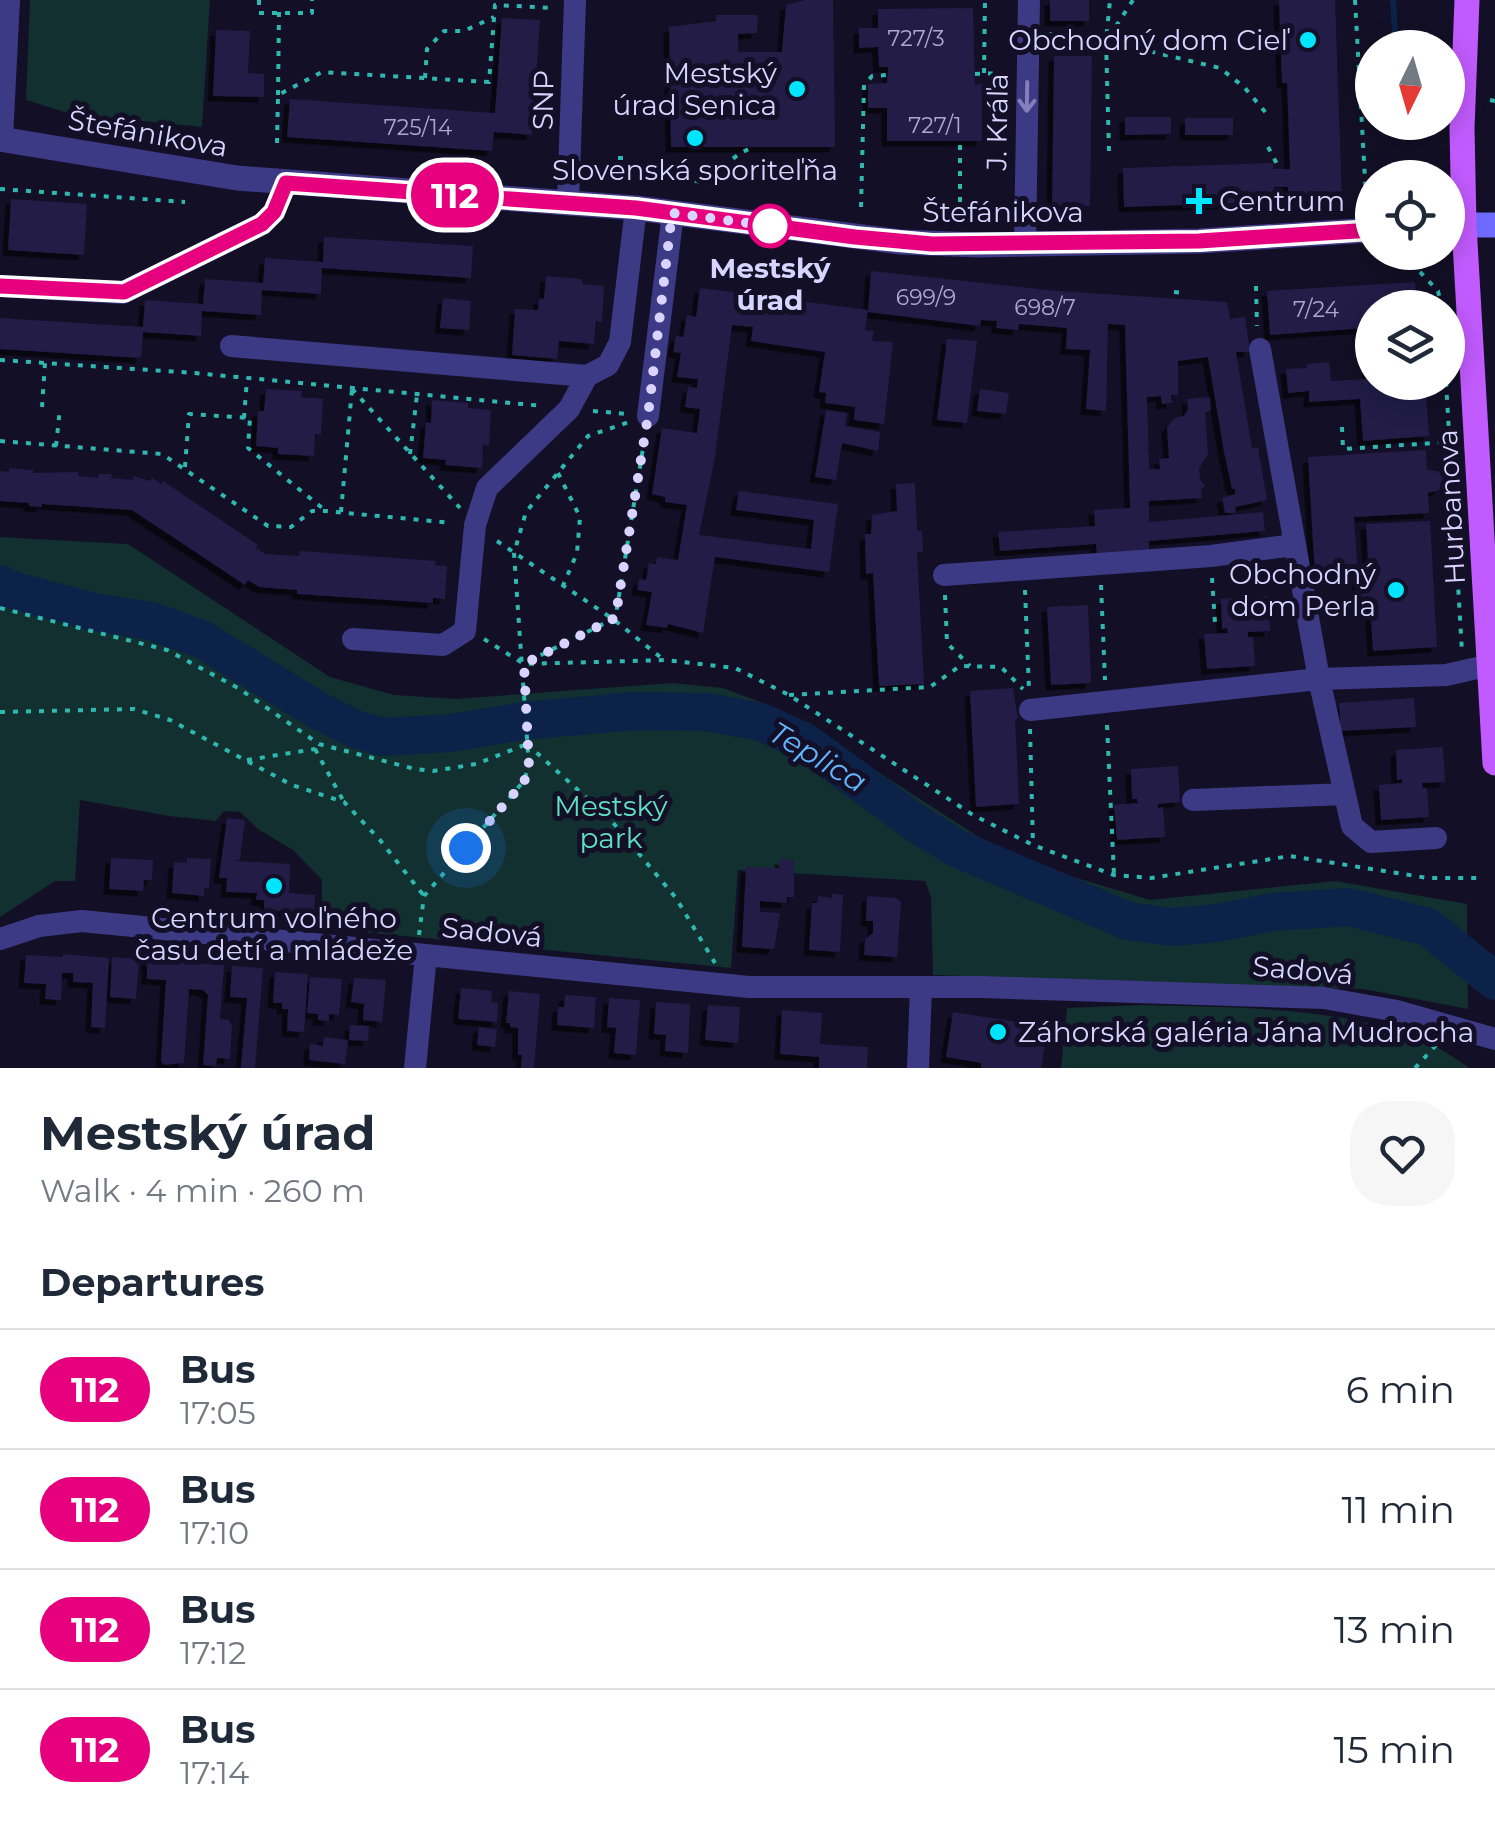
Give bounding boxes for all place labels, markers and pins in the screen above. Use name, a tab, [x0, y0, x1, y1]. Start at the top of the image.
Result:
place label: Obchodný dom Cieľ	[1008, 23, 1290, 57]
marker: Obchodný dom Cieľ	[1297, 29, 1319, 51]
place label: Mestský úrad Senica	[612, 56, 778, 122]
marker: Mestský úrad Senica	[786, 78, 808, 100]
marker: Slovenská sporiteľňa	[684, 127, 706, 149]
place label: Slovenská sporiteľňa	[552, 153, 838, 187]
place label: Centrum	[1219, 184, 1345, 218]
marker: Centrum	[1188, 190, 1210, 212]
marker: Mestský úrad	[749, 205, 791, 247]
place label: Mestský úrad	[710, 251, 831, 317]
place label: Obchodný dom Perla	[1229, 557, 1377, 623]
marker: Obchodný dom Perla	[1385, 579, 1407, 601]
marker: Centrum voľného času detí a mládeže	[263, 875, 285, 897]
place label: Centrum voľného času detí a mládeže	[135, 901, 413, 967]
place label: Záhorská galéria Jána Mudrocha	[1018, 1015, 1474, 1049]
marker: Záhorská galéria Jána Mudrocha	[987, 1021, 1009, 1043]

